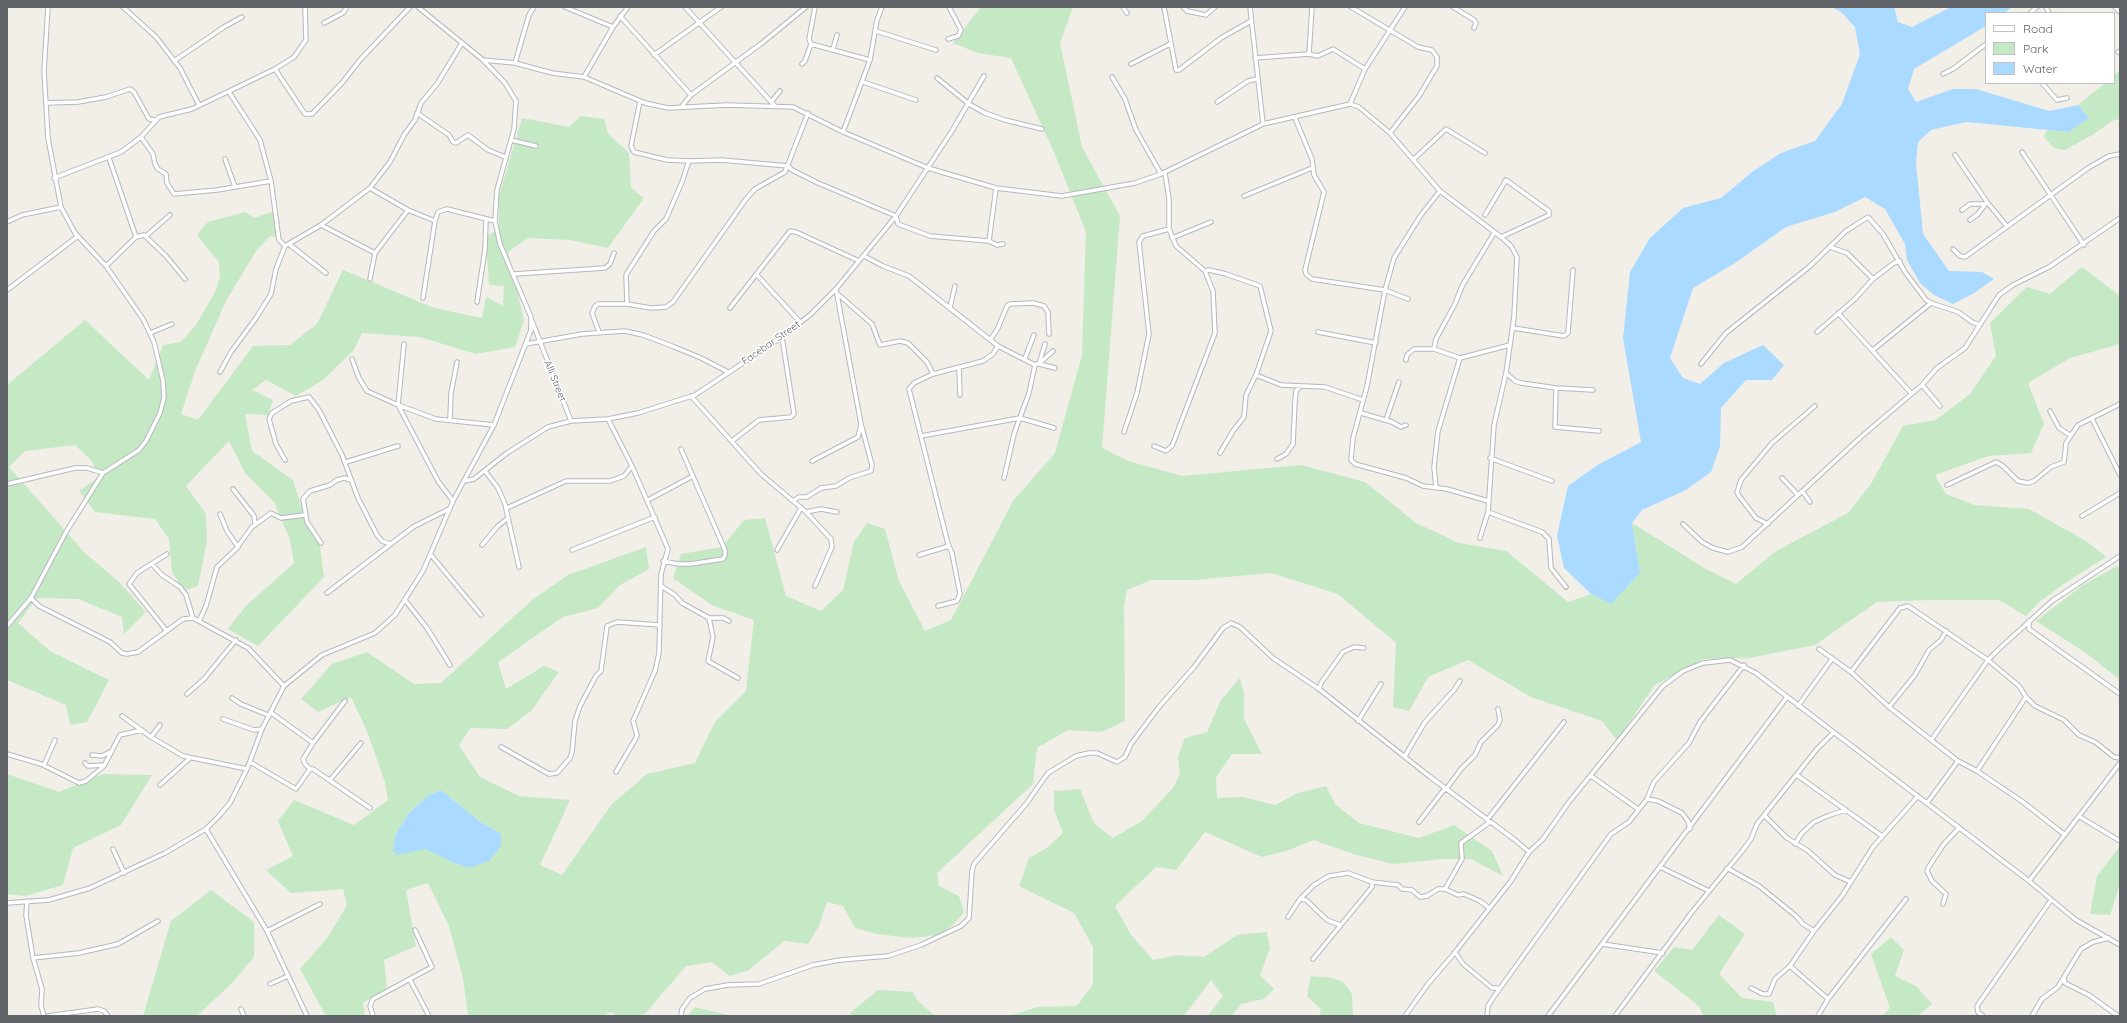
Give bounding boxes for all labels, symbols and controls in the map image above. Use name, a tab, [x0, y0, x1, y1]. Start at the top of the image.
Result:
legend	[1985, 12, 2115, 84]
text: Road	[2023, 21, 2053, 36]
text: Park	[2023, 41, 2048, 56]
text: Water	[2023, 61, 2057, 76]
street label: Facebar Street	[740, 318, 802, 368]
street label: Alli Street	[541, 359, 569, 403]

